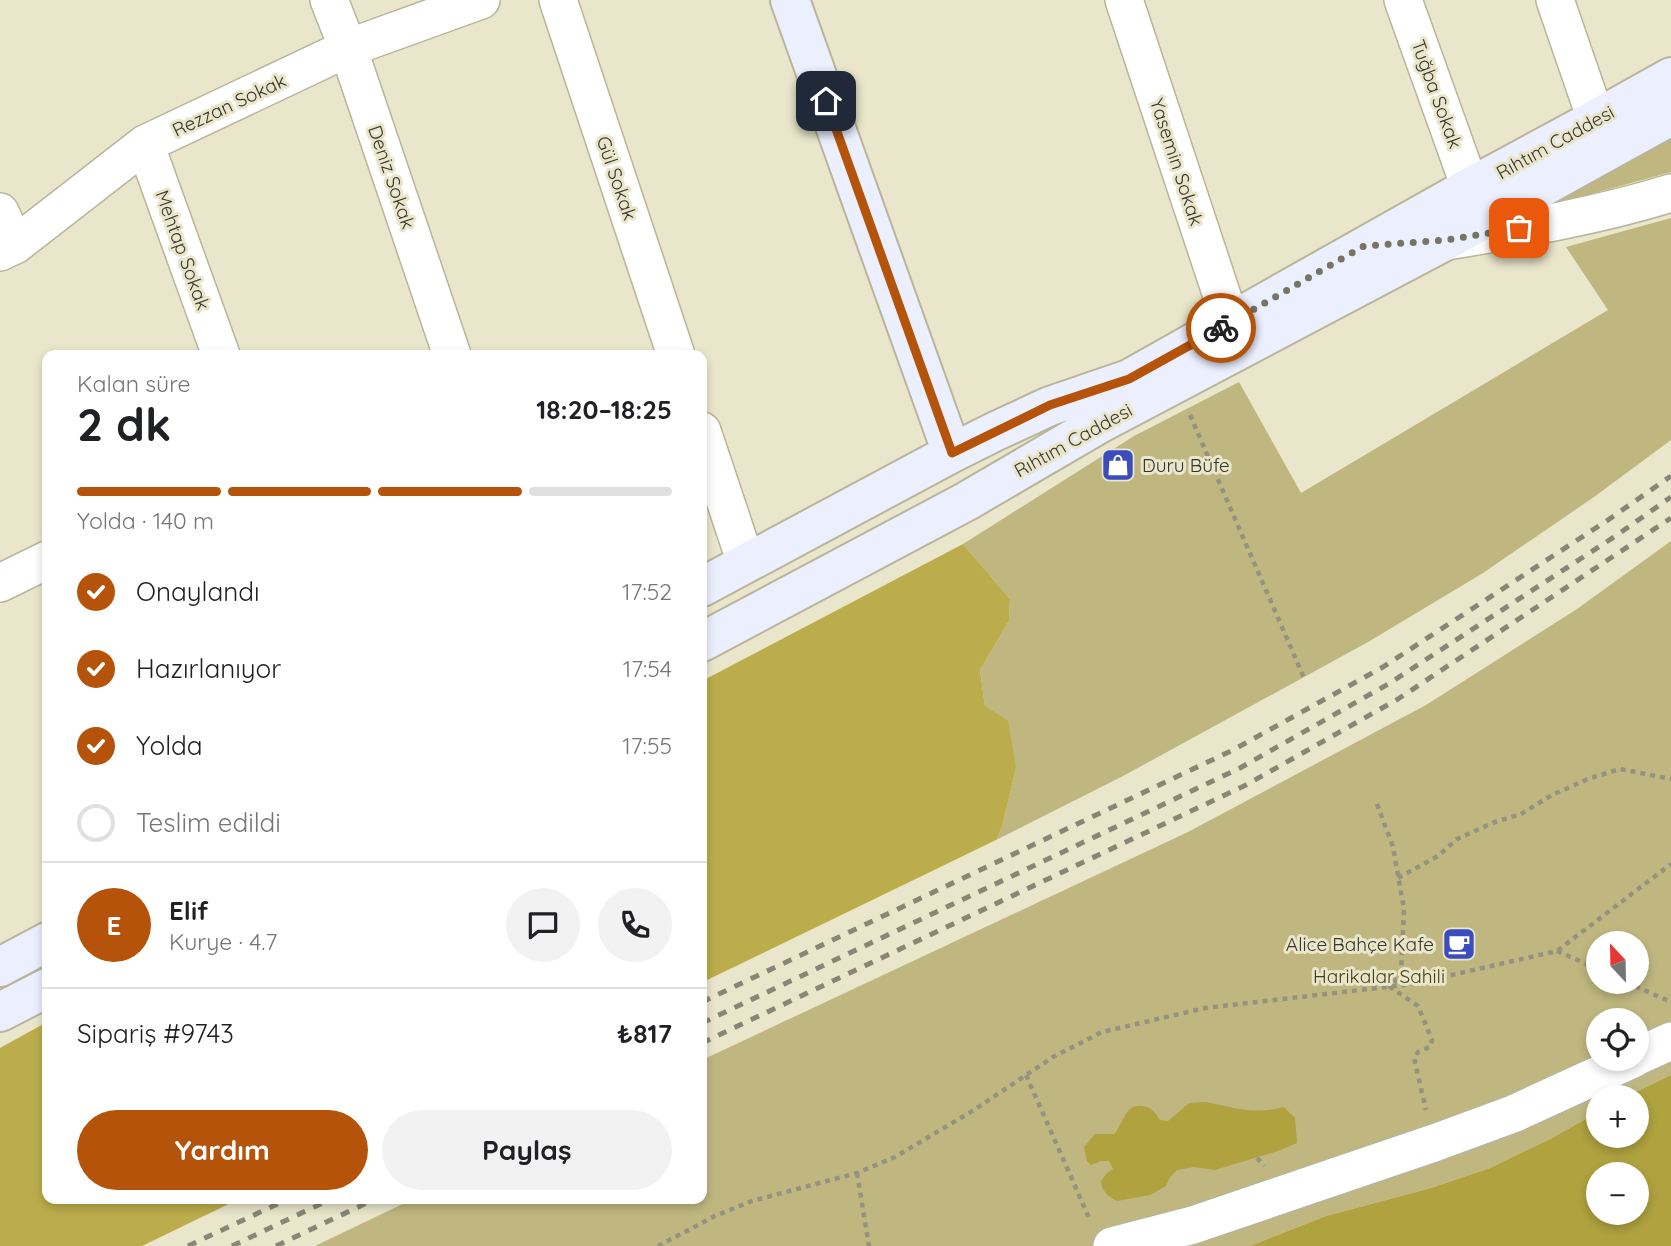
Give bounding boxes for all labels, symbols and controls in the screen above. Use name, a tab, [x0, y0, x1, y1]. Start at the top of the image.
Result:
street label: Tuğba Sokak	[1406, 36, 1468, 152]
street label: Rezzan Sokak	[168, 68, 290, 142]
pin	[796, 71, 856, 131]
icon: home	[807, 82, 845, 120]
street label: Yasemin Sokak	[1145, 95, 1209, 229]
street label: Rıhtım Caddesi	[1492, 100, 1618, 184]
street label: Deniz Sokak	[363, 122, 421, 232]
street label: Gül Sokak	[591, 133, 643, 223]
street label: Mehtap Sokak	[150, 187, 216, 313]
pin	[1489, 198, 1549, 258]
icon: bag	[1500, 209, 1538, 247]
courier	[1186, 293, 1256, 363]
icon: bike	[1202, 309, 1240, 347]
text: Kalan süre	[77, 369, 190, 398]
text: 18:20–18:25	[536, 393, 672, 426]
text: 2 dk	[77, 395, 171, 453]
street label: Rıhtım Caddesi	[1010, 398, 1136, 482]
shop icon: Duru Büfe	[1099, 446, 1137, 484]
place label: Duru Büfe	[1142, 453, 1230, 477]
text: Yolda · 140 m	[77, 506, 214, 535]
icon: check	[77, 573, 115, 611]
text: Onaylandı	[136, 575, 260, 608]
text: 17:52	[622, 577, 672, 606]
icon: check	[77, 650, 115, 688]
text: Hazırlanıyor	[136, 652, 281, 685]
text: 17:54	[623, 654, 672, 683]
icon: check	[77, 727, 115, 765]
text: Yolda	[136, 729, 202, 762]
text: 17:55	[622, 731, 672, 760]
text: Teslim edildi	[136, 806, 281, 839]
button: chat	[506, 888, 580, 962]
button: phone	[598, 888, 672, 962]
text: Elif	[169, 894, 208, 927]
text: E	[107, 909, 121, 942]
cafe icon: Alice Bahçe Kafe	[1440, 925, 1478, 963]
text: Kurye · 4.7	[169, 927, 277, 956]
north arrow	[1586, 931, 1648, 994]
map controls	[1586, 931, 1649, 1225]
place label: Alice Bahçe Kafe	[1286, 932, 1434, 956]
park label: Harikalar Sahili	[1313, 964, 1445, 988]
button: locate	[1586, 1008, 1649, 1071]
text: Sipariş #9743	[77, 1017, 234, 1050]
text: ₺817	[617, 1017, 672, 1050]
button: +	[1586, 1085, 1649, 1148]
button: Yardım	[77, 1110, 368, 1190]
button: Paylaş	[382, 1110, 672, 1190]
button: −	[1586, 1162, 1649, 1225]

